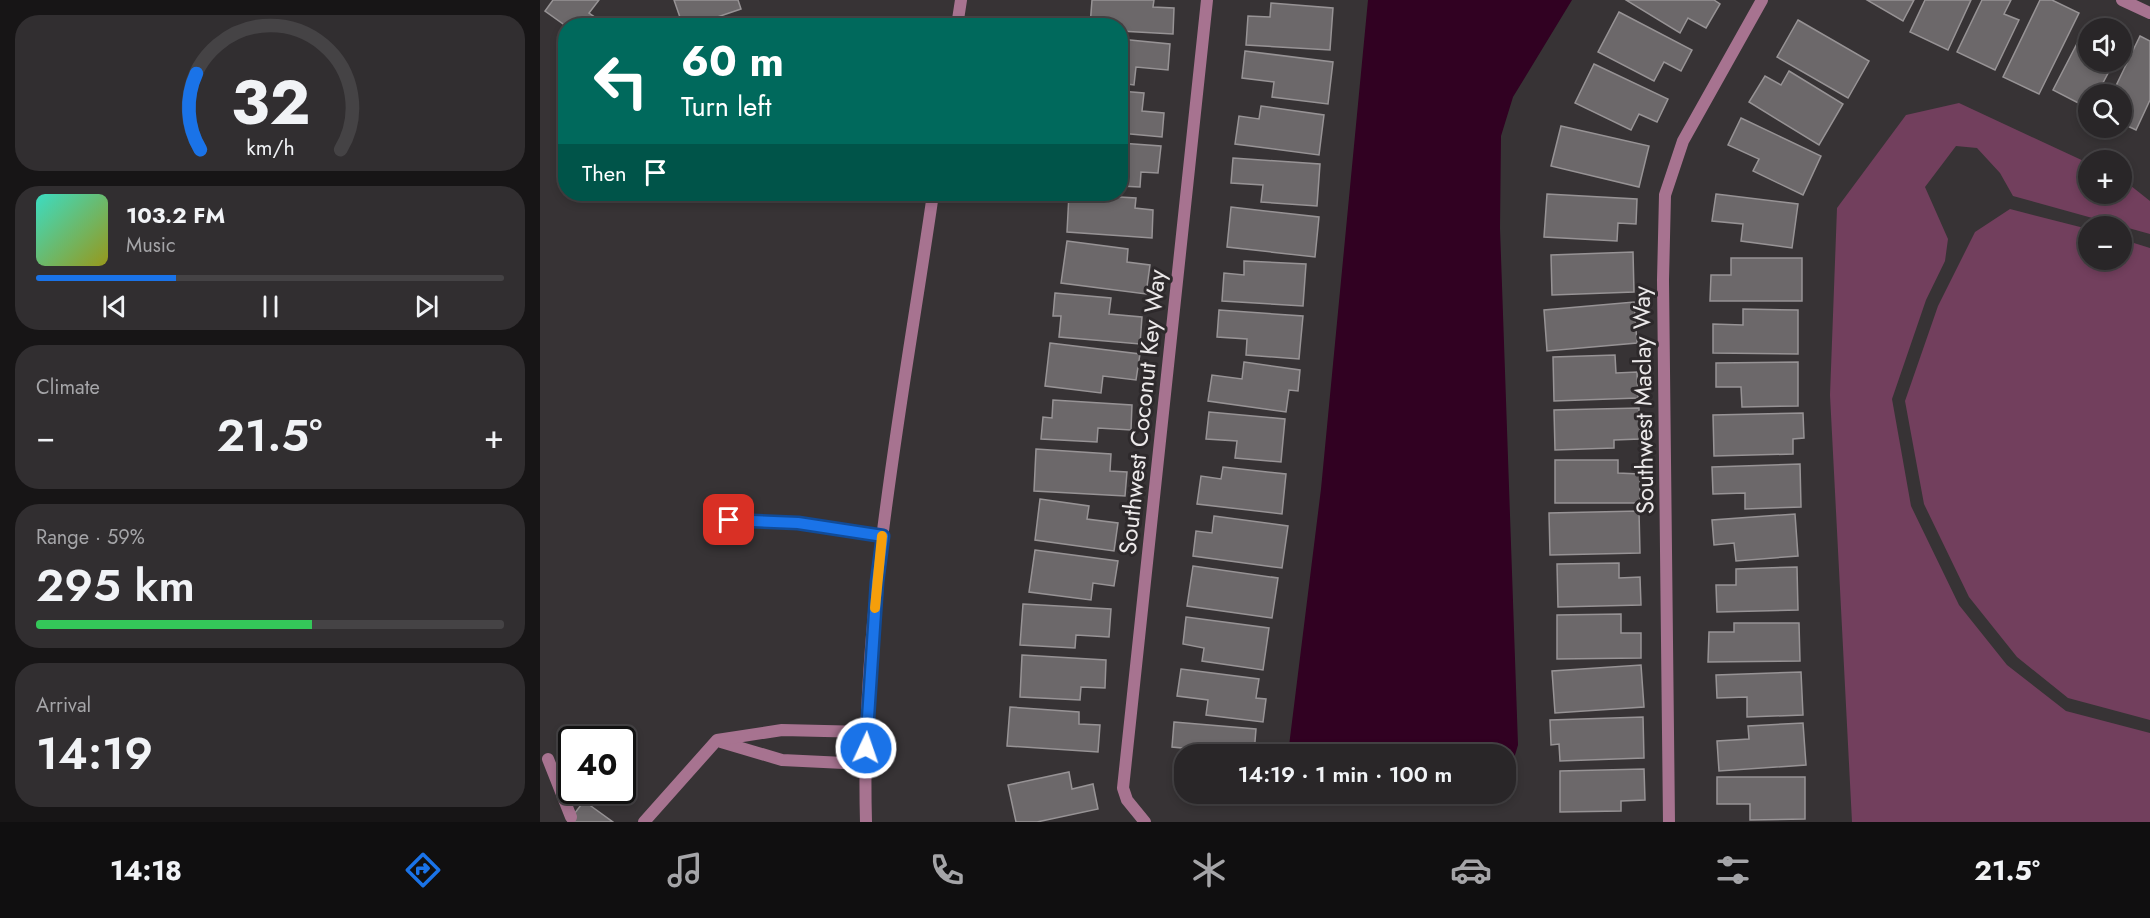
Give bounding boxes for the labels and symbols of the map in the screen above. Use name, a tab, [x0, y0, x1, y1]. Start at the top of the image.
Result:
street label: Southwest Coconut Key Way	[1110, 267, 1174, 556]
street label: Southwest Maclay Way	[1624, 285, 1662, 515]
pin	[703, 494, 754, 545]
position arrow	[834, 716, 898, 780]
speed limit sign: 40	[558, 726, 636, 804]

